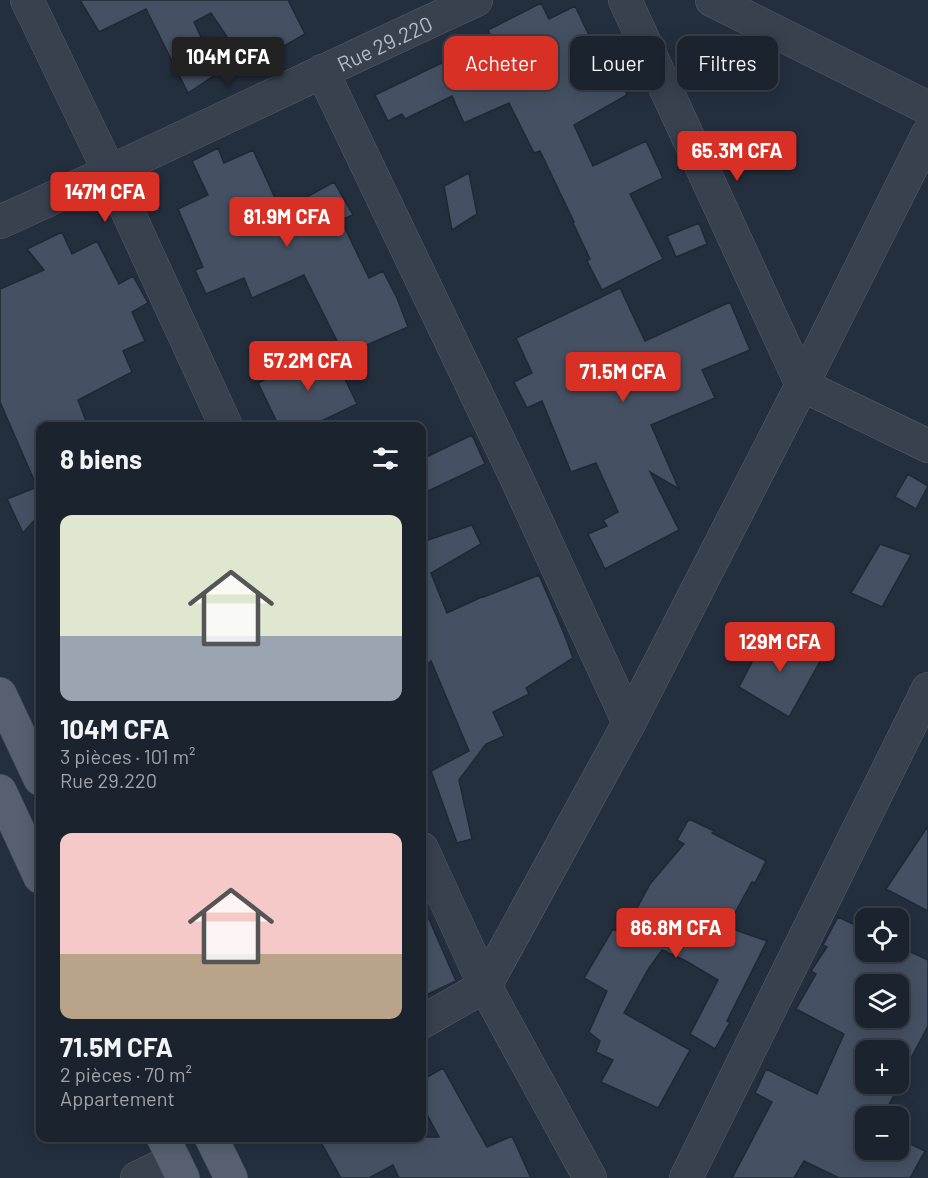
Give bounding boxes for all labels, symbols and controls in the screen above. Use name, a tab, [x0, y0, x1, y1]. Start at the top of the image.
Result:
street label: Rue 29.220	[333, 10, 436, 76]
chip: Acheter	[444, 36, 558, 90]
chip: Louer	[570, 36, 665, 90]
chip: Filtres	[677, 36, 778, 90]
pin: 104M CFA	[166, 37, 290, 88]
text: 104M CFA	[186, 44, 270, 68]
pin: 65.3M CFA	[668, 131, 806, 182]
text: 65.3M CFA	[691, 138, 783, 162]
pin: 147M CFA	[43, 172, 167, 223]
text: 147M CFA	[64, 179, 146, 203]
pin: 81.9M CFA	[218, 197, 356, 248]
text: 81.9M CFA	[243, 204, 331, 228]
pin: 57.2M CFA	[239, 341, 377, 392]
text: 57.2M CFA	[263, 348, 353, 372]
pin: 71.5M CFA	[554, 352, 692, 403]
text: 71.5M CFA	[580, 359, 666, 383]
icon: filters	[369, 442, 402, 475]
text: 8 biens	[60, 443, 142, 474]
icon: home	[177, 554, 285, 662]
pin: 129M CFA	[718, 622, 842, 673]
text: 129M CFA	[739, 629, 821, 653]
text: 104M CFA	[60, 713, 169, 744]
text: 3 pièces · 101 m²	[60, 744, 196, 768]
text: Rue 29.220	[60, 768, 157, 792]
icon: home	[177, 872, 285, 980]
pin: 86.8M CFA	[607, 908, 745, 959]
map controls	[855, 908, 909, 1160]
button: locate	[855, 908, 909, 962]
text: 86.8M CFA	[630, 915, 722, 939]
button: layers	[855, 974, 909, 1028]
text: 71.5M CFA	[60, 1031, 173, 1062]
button: +	[855, 1040, 909, 1094]
text: 2 pièces · 70 m²	[60, 1062, 192, 1086]
text: Appartement	[60, 1086, 175, 1110]
button: −	[855, 1106, 909, 1160]

